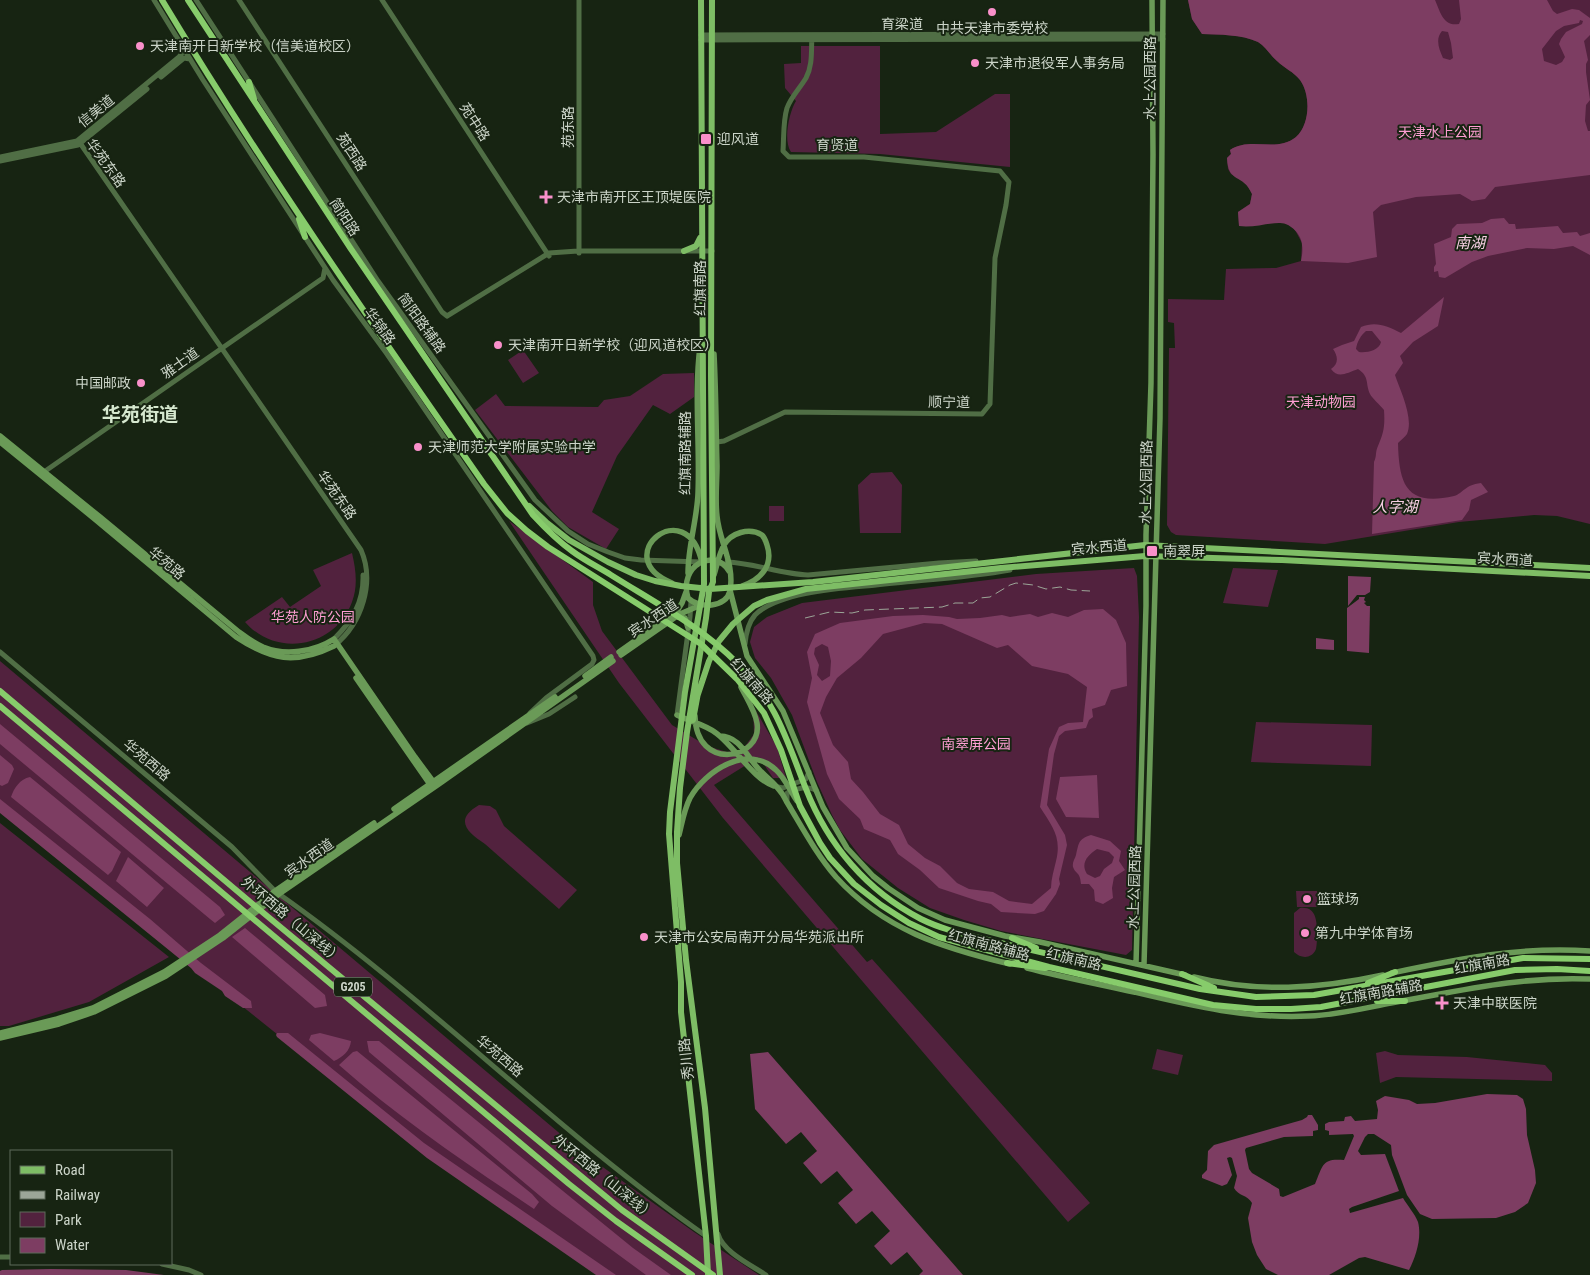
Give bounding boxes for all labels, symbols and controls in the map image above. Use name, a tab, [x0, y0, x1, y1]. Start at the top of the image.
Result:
marker: 中共天津市委党校	[986, 6, 998, 18]
street label: 育梁道	[881, 16, 923, 32]
place label: 中共天津市委党校	[936, 20, 1048, 36]
street label: 水上公园西路	[1142, 36, 1158, 120]
place label: 天津南开日新学校（信美道校区）	[150, 38, 360, 54]
marker: 天津南开日新学校（信美道校区）	[134, 40, 146, 52]
place label: 天津市退役军人事务局	[985, 55, 1125, 71]
marker: 天津市退役军人事务局	[969, 57, 981, 69]
street label: 信美道	[75, 92, 117, 130]
street label: 苑中路	[457, 100, 493, 144]
street label: 苑东路	[560, 106, 576, 148]
park label: 天津水上公园	[1398, 124, 1482, 140]
street label: 苑西路	[334, 130, 370, 174]
place label: 迎风道	[717, 131, 759, 147]
marker: 迎风道	[699, 132, 713, 146]
street label: 华苑东路	[83, 136, 129, 190]
street label: 育贤道	[816, 137, 858, 153]
place label: 天津市南开区王顶堤医院	[557, 189, 711, 205]
marker: 天津市南开区王顶堤医院	[539, 190, 553, 204]
street label: 简阳路	[327, 195, 363, 239]
water label: 南湖	[1455, 234, 1487, 252]
street label: 红旗南路	[692, 260, 708, 316]
street label: 简阳路辅路	[395, 290, 449, 356]
street label: 华锦路	[361, 304, 399, 348]
place label: 天津南开日新学校（迎风道校区）	[508, 337, 718, 353]
marker: 天津南开日新学校（迎风道校区）	[492, 339, 504, 351]
street label: 雅士道	[158, 344, 202, 382]
place label: 中国邮政	[75, 375, 131, 391]
marker: 中国邮政	[135, 377, 147, 389]
street label: 顺宁道	[928, 394, 970, 410]
park label: 天津动物园	[1286, 394, 1356, 410]
district label: 华苑街道	[102, 403, 178, 426]
street label: 红旗南路辅路	[677, 411, 693, 495]
place label: 天津师范大学附属实验中学	[428, 439, 596, 455]
street label: 水上公园西路	[1137, 440, 1155, 524]
marker: 天津师范大学附属实验中学	[412, 441, 424, 453]
street label: 华苑东路	[314, 467, 360, 523]
water label: 人字湖	[1372, 498, 1419, 516]
street label: 宾水西道	[1070, 537, 1128, 557]
street label: 华苑路	[146, 543, 188, 583]
place label: 南翠屏	[1163, 543, 1205, 559]
marker: 南翠屏	[1145, 544, 1159, 558]
street label: 宾水西道	[1477, 550, 1533, 568]
street label: 宾水西道	[625, 596, 681, 640]
park label: 华苑人防公园	[271, 609, 355, 625]
street label: 红旗南路	[728, 655, 776, 707]
street label: 华苑西路	[120, 736, 174, 784]
park label: 南翠屏公园	[941, 736, 1011, 752]
street label: 宾水西道	[281, 835, 337, 881]
street label: 水上公园西路	[1125, 845, 1143, 929]
street label: 外环西路（山深线）	[239, 873, 345, 967]
place label: 篮球场	[1317, 891, 1359, 907]
marker: 篮球场	[1301, 893, 1313, 905]
place label: 第九中学体育场	[1315, 925, 1413, 941]
street label: 红旗南路辅路	[946, 926, 1032, 964]
marker: 第九中学体育场	[1299, 927, 1311, 939]
place label: 天津市公安局南开分局华苑派出所	[654, 929, 864, 945]
marker: 天津市公安局南开分局华苑派出所	[638, 931, 650, 943]
street label: 红旗南路	[1045, 945, 1103, 973]
street label: 红旗南路	[1453, 951, 1511, 977]
street label: 红旗南路辅路	[1338, 977, 1424, 1007]
road number: G205	[334, 978, 372, 996]
place label: 天津中联医院	[1453, 995, 1537, 1011]
marker: 天津中联医院	[1435, 996, 1449, 1010]
street label: 华苑西路	[473, 1032, 527, 1080]
street label: 秀川路	[676, 1037, 696, 1081]
street label: 外环西路（山深线）	[550, 1131, 658, 1223]
legend	[10, 1150, 172, 1265]
text: Road	[55, 1161, 85, 1179]
text: Railway	[55, 1186, 100, 1204]
text: Park	[55, 1211, 82, 1229]
text: Water	[55, 1236, 90, 1254]

